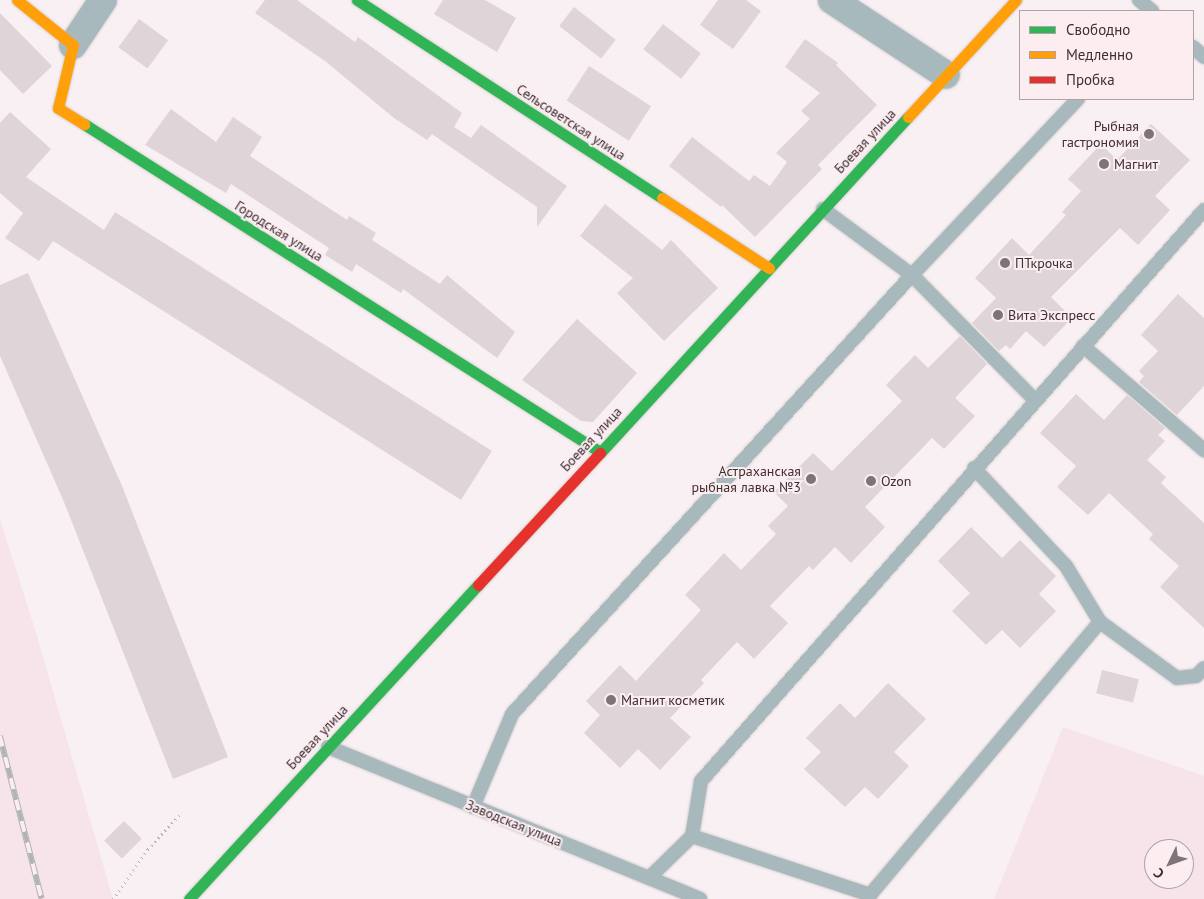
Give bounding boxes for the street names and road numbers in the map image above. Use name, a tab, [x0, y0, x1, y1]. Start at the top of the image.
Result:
street label: Сельсоветская улица	[513, 80, 629, 164]
street label: Боевая улица	[831, 105, 899, 177]
street label: Городская улица	[232, 197, 326, 265]
street label: Боевая улица	[557, 403, 625, 475]
street label: Боевая улица	[283, 701, 351, 773]
street label: Заводская улица	[463, 796, 565, 850]

